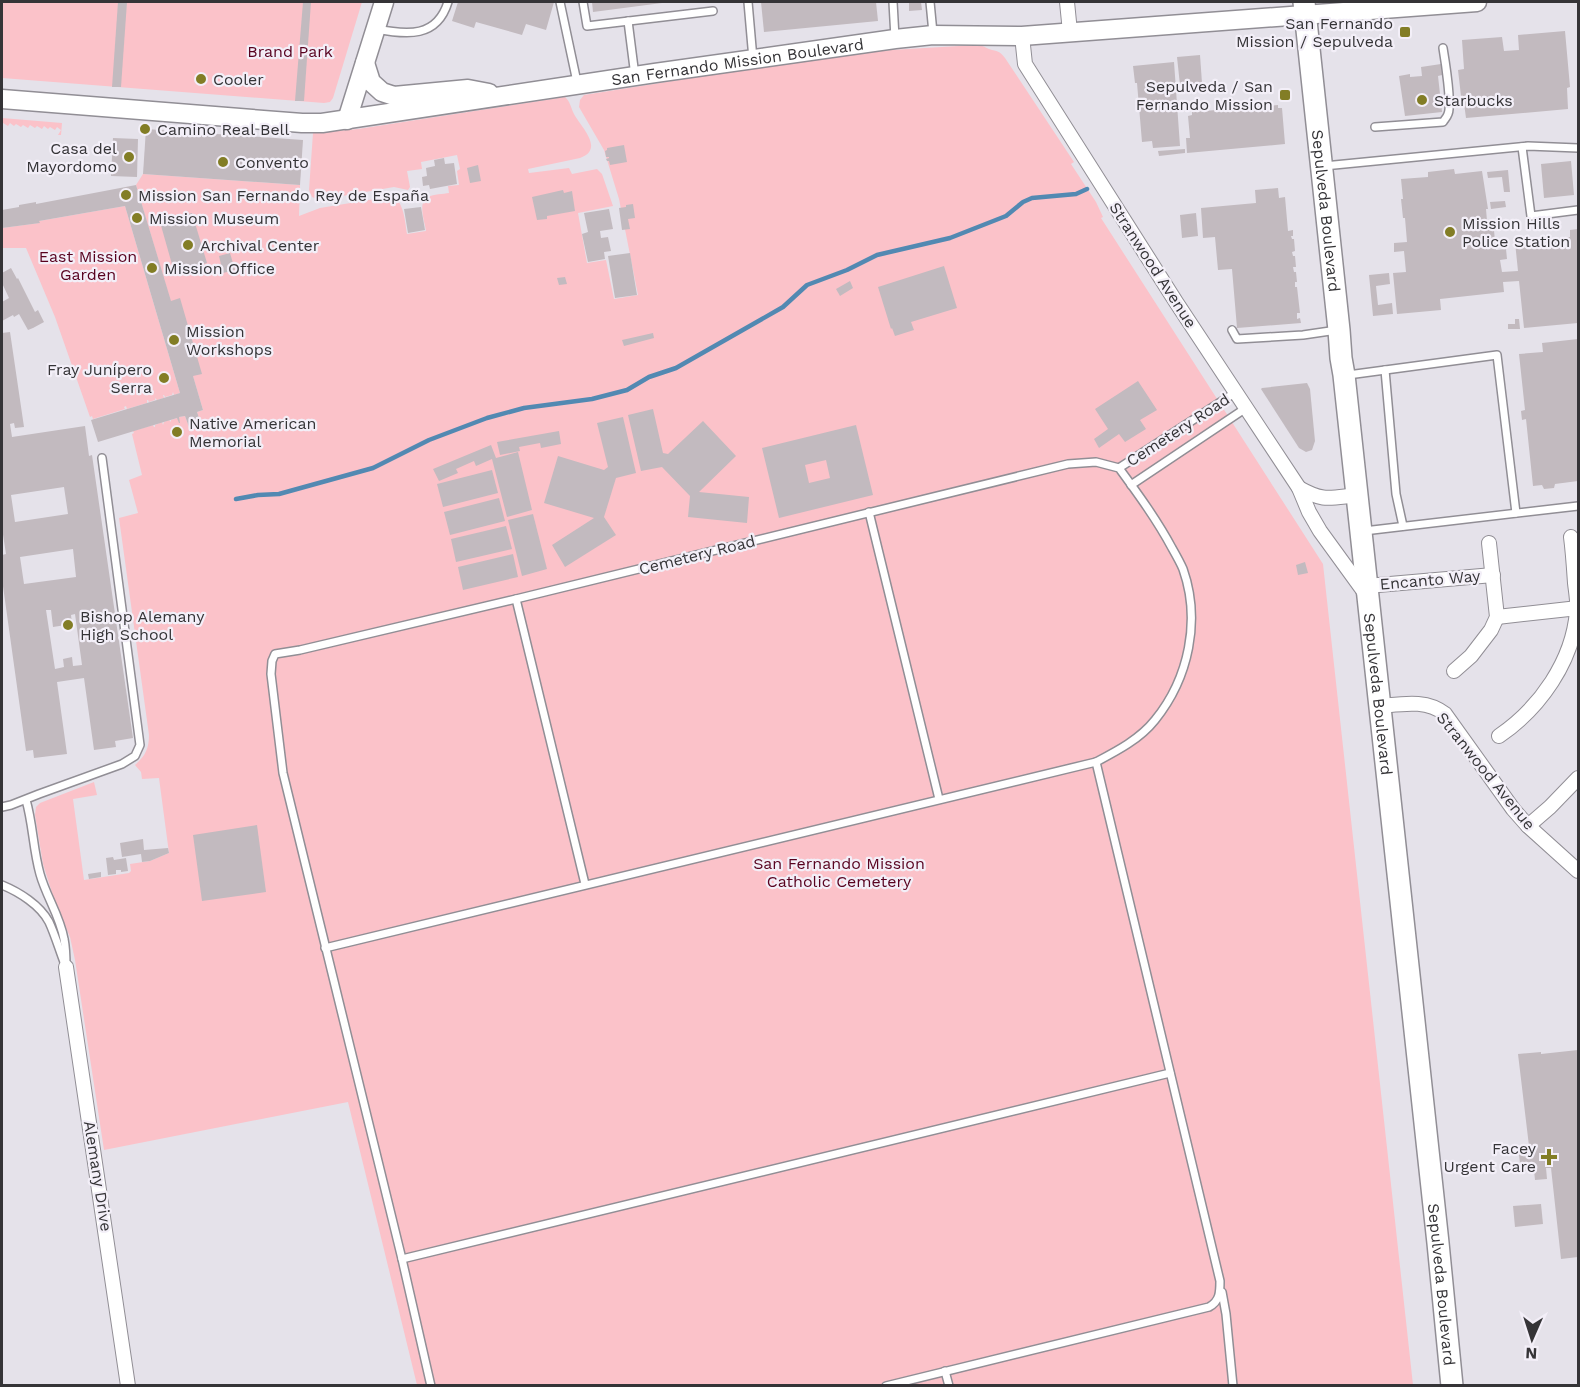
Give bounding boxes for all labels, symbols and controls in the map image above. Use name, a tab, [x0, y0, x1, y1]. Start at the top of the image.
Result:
place label: San Fernando Mission / Sepulveda	[1236, 14, 1393, 51]
marker: San Fernando Mission / Sepulveda	[1398, 25, 1412, 39]
street label: San Fernando Mission Boulevard	[610, 34, 865, 89]
park label: Brand Park	[247, 42, 333, 61]
place label: Cooler	[213, 70, 264, 89]
marker: Cooler	[194, 72, 208, 86]
place label: Sepulveda / San Fernando Mission	[1136, 77, 1273, 114]
marker: Sepulveda / San Fernando Mission	[1278, 88, 1292, 102]
place label: Starbucks	[1434, 91, 1513, 110]
marker: Starbucks	[1415, 93, 1429, 107]
place label: Camino Real Bell	[157, 120, 290, 139]
marker: Camino Real Bell	[138, 122, 152, 136]
street label: Sepulveda Boulevard	[1308, 129, 1344, 293]
place label: Casa del Mayordomo	[26, 139, 117, 176]
marker: Casa del Mayordomo	[122, 150, 136, 164]
place label: Convento	[235, 153, 309, 172]
marker: Convento	[216, 155, 230, 169]
place label: Mission San Fernando Rey de España	[138, 186, 429, 205]
marker: Mission San Fernando Rey de España	[119, 188, 133, 202]
street label: Stranwood Avenue	[1105, 199, 1201, 331]
place label: Mission Museum	[149, 209, 279, 228]
marker: Mission Museum	[130, 211, 144, 225]
place label: Mission Hills Police Station	[1462, 214, 1570, 251]
marker: Mission Hills Police Station	[1443, 225, 1457, 239]
place label: Archival Center	[200, 236, 320, 255]
marker: Archival Center	[181, 238, 195, 252]
park label: East Mission Garden	[39, 247, 137, 284]
place label: Mission Office	[164, 259, 275, 278]
marker: Mission Office	[145, 261, 159, 275]
place label: Mission Workshops	[186, 322, 272, 359]
marker: Mission Workshops	[167, 333, 181, 347]
place label: Fray Junípero Serra	[47, 360, 152, 397]
marker: Fray Junípero Serra	[157, 371, 171, 385]
street label: Cemetery Road	[1123, 390, 1233, 470]
place label: Native American Memorial	[189, 414, 316, 451]
marker: Native American Memorial	[170, 425, 184, 439]
street label: Cemetery Road	[637, 531, 757, 579]
street label: Encanto Way	[1379, 566, 1482, 594]
place label: Bishop Alemany High School	[80, 607, 205, 644]
street label: Sepulveda Boulevard	[1360, 612, 1397, 776]
marker: Bishop Alemany High School	[61, 618, 75, 632]
street label: Stranwood Avenue	[1433, 708, 1539, 834]
park label: San Fernando Mission Catholic Cemetery	[753, 854, 925, 891]
street label: Alemany Drive	[80, 1119, 116, 1233]
place label: Facey Urgent Care	[1443, 1139, 1537, 1176]
marker: Facey Urgent Care	[1540, 1148, 1558, 1166]
street label: Sepulveda Boulevard	[1424, 1202, 1459, 1367]
north arrow	[1502, 1309, 1562, 1369]
text: N	[1525, 1344, 1538, 1363]

